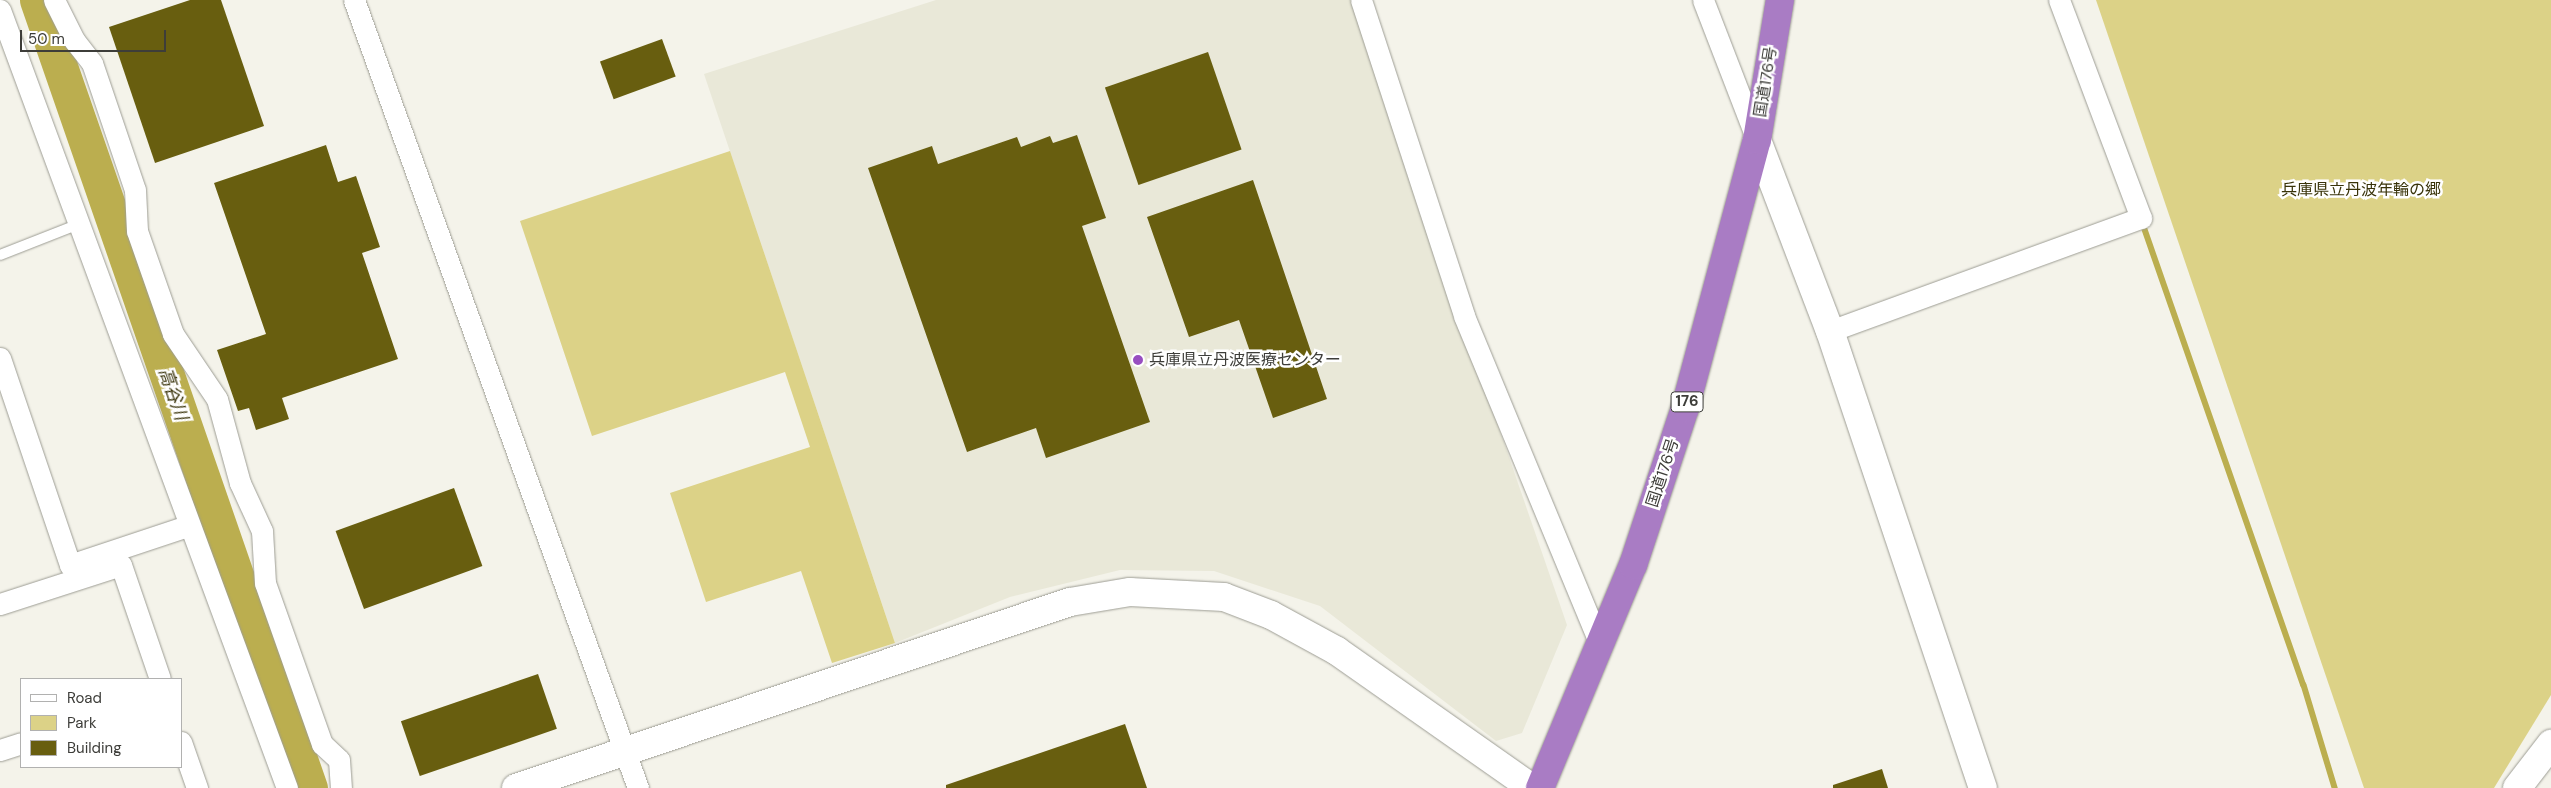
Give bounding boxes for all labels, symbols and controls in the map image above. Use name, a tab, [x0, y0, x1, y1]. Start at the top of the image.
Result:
scale bar	[22, 20, 169, 52]
text: 50 m	[28, 29, 65, 49]
street label: 国道176号	[1751, 45, 1781, 119]
park label: 兵庫県立丹波年輪の郷	[2281, 180, 2441, 200]
place label: 兵庫県立丹波医療センター	[1149, 350, 1341, 370]
marker: 兵庫県立丹波医療センター	[1131, 353, 1145, 367]
water label: 高谷川	[154, 365, 192, 423]
road number: 176	[1670, 390, 1704, 414]
street label: 国道176号	[1643, 436, 1683, 510]
legend	[20, 678, 182, 768]
text: Road	[67, 688, 102, 708]
text: Park	[67, 713, 97, 733]
text: Building	[67, 738, 122, 758]

